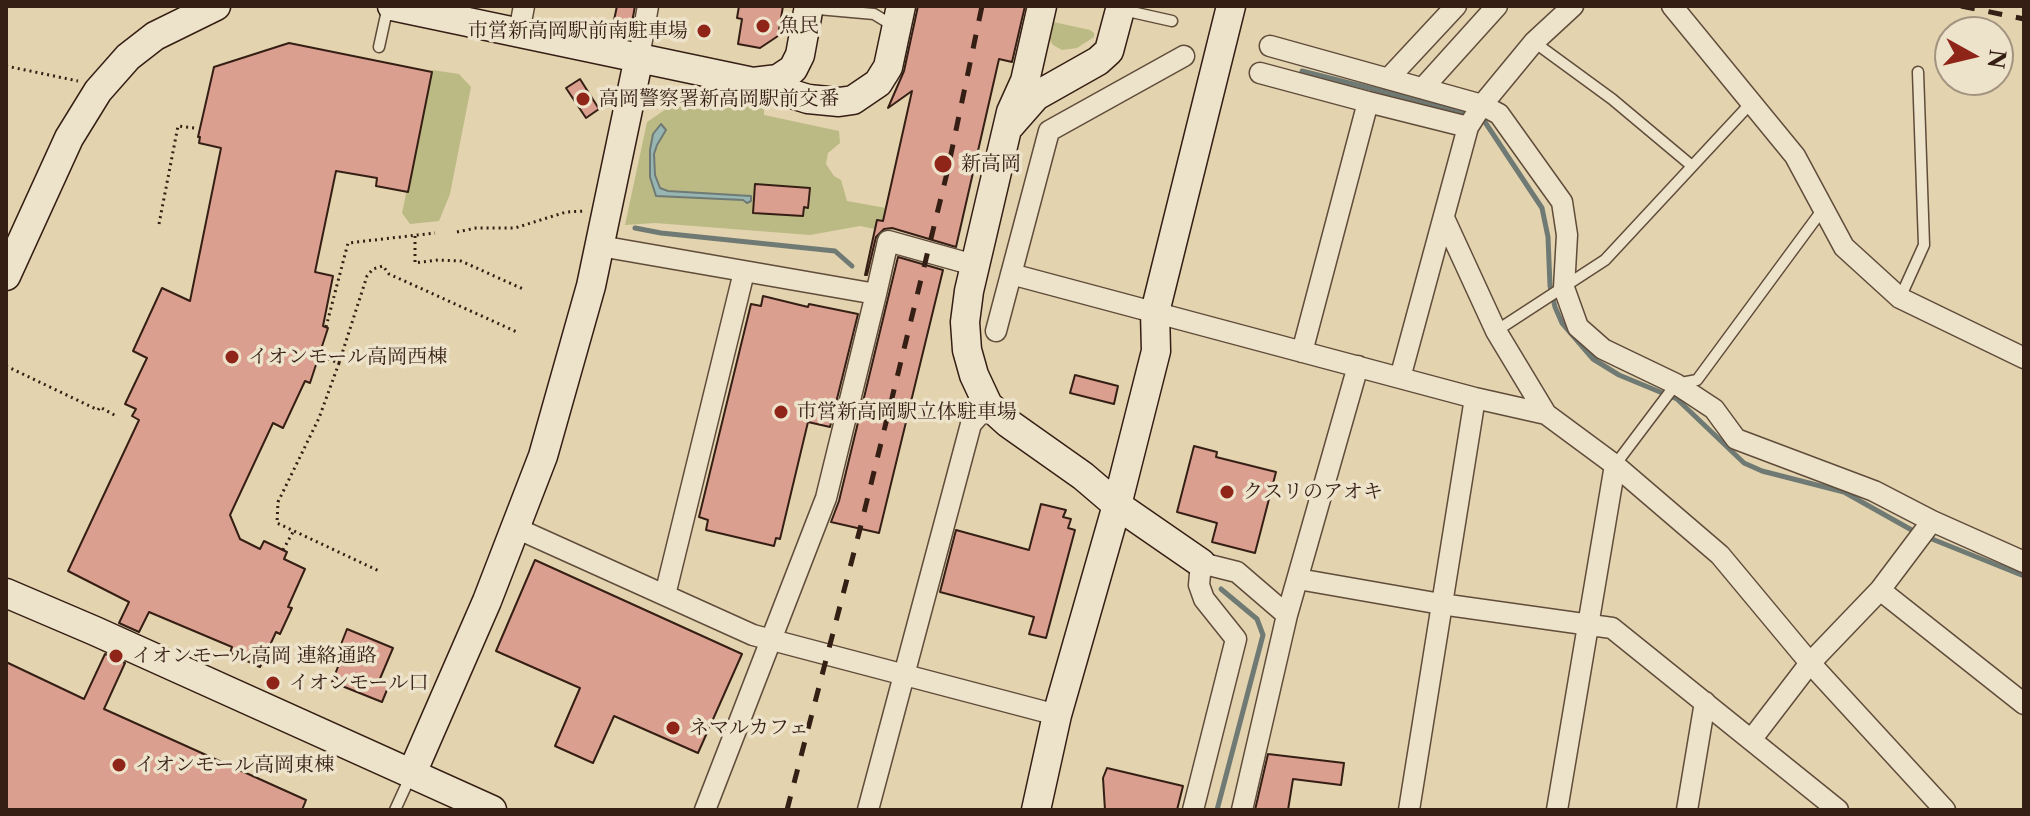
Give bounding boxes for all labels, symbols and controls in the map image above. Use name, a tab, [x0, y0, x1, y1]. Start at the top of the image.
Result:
place label: 魚民	[779, 14, 819, 38]
north arrow	[1934, 16, 2014, 96]
marker: 魚民	[754, 17, 772, 35]
place label: 市営新高岡駅前南駐車場	[468, 19, 688, 43]
marker: 市営新高岡駅前南駐車場	[695, 22, 713, 40]
text: N	[1982, 48, 2011, 70]
place label: 高岡警察署新高岡駅前交番	[599, 87, 839, 111]
marker: 高岡警察署新高岡駅前交番	[574, 90, 592, 108]
place label: 新高岡	[961, 152, 1021, 176]
marker: 新高岡	[932, 153, 954, 175]
place label: イオンモール高岡西棟	[248, 345, 447, 369]
marker: イオンモール高岡西棟	[223, 348, 241, 366]
place label: 市営新高岡駅立体駐車場	[797, 400, 1017, 424]
marker: 市営新高岡駅立体駐車場	[772, 403, 790, 421]
place label: クスリのアオキ	[1243, 480, 1383, 504]
marker: クスリのアオキ	[1218, 483, 1236, 501]
place label: イオンモール高岡 連絡通路	[132, 644, 377, 668]
marker: イオンモール高岡 連絡通路	[107, 647, 125, 665]
place label: イオンモール口	[289, 671, 428, 695]
marker: イオンモール口	[264, 674, 282, 692]
place label: ネマルカフェ	[689, 716, 809, 740]
marker: ネマルカフェ	[664, 719, 682, 737]
place label: イオンモール高岡東棟	[135, 753, 334, 777]
marker: イオンモール高岡東棟	[110, 756, 128, 774]

